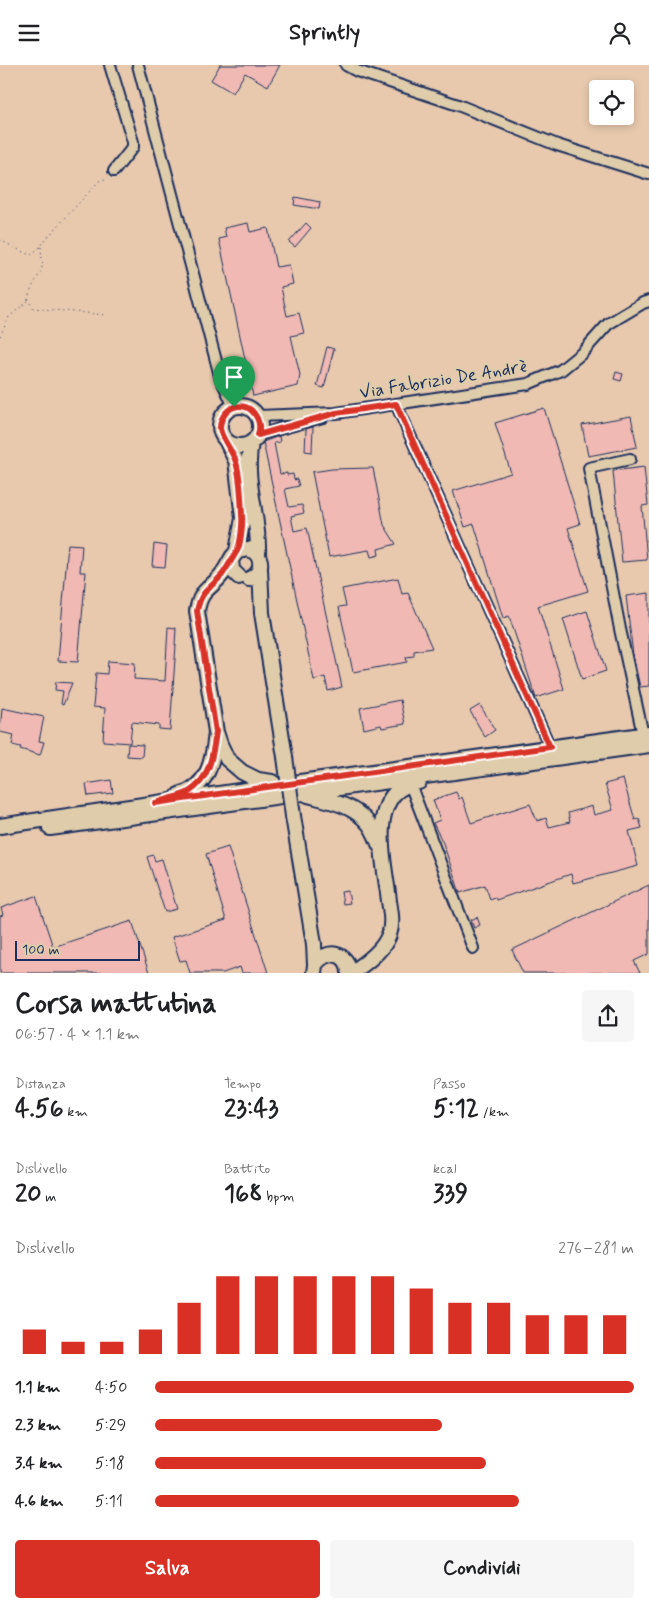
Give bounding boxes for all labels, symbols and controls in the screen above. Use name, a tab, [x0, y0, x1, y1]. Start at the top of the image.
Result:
icon: menu	[15, 19, 43, 47]
text: Sprintly	[289, 19, 360, 47]
icon: person	[606, 19, 634, 47]
map controls	[589, 80, 634, 125]
button: locate	[589, 80, 634, 125]
street label: Via Fabrizio De Andrè	[358, 355, 528, 405]
pin	[213, 356, 255, 407]
icon: arrive	[220, 363, 248, 391]
scale bar	[15, 938, 140, 961]
text: 100 m	[22, 941, 60, 959]
text: Corsa mattutina	[15, 986, 217, 1023]
button: share	[582, 990, 634, 1042]
text: 06:57 · 4 × 1.1 km	[15, 1024, 140, 1045]
text: Distanza	[15, 1075, 66, 1093]
text: Tempo	[224, 1075, 261, 1093]
text: Passo	[433, 1075, 466, 1093]
text: 4.56	[15, 1093, 64, 1126]
text: 23:43	[224, 1093, 279, 1126]
text: 5:12	[433, 1093, 479, 1126]
text: km	[64, 1103, 88, 1121]
text: /km	[479, 1103, 509, 1121]
text: Dislivello	[15, 1160, 67, 1178]
text: Battito	[224, 1160, 270, 1178]
text: kcal	[433, 1160, 457, 1178]
text: 20	[15, 1178, 42, 1211]
text: 168	[224, 1178, 263, 1211]
text: 339	[433, 1178, 468, 1211]
text: m	[42, 1188, 57, 1206]
text: bpm	[263, 1188, 295, 1206]
text: Dislivello	[15, 1238, 75, 1259]
text: 276–281 m	[558, 1238, 634, 1259]
text: 1.1 km	[15, 1377, 60, 1398]
text: 4:50	[95, 1377, 127, 1398]
text: 2.3 km	[15, 1415, 61, 1436]
text: 5:29	[95, 1415, 126, 1436]
text: 3.4 km	[15, 1453, 63, 1474]
text: 5:18	[95, 1453, 125, 1474]
text: 4.6 km	[15, 1491, 64, 1512]
text: 5:11	[95, 1491, 123, 1512]
button: Salva	[15, 1540, 320, 1598]
button: Condividi	[330, 1540, 634, 1598]

